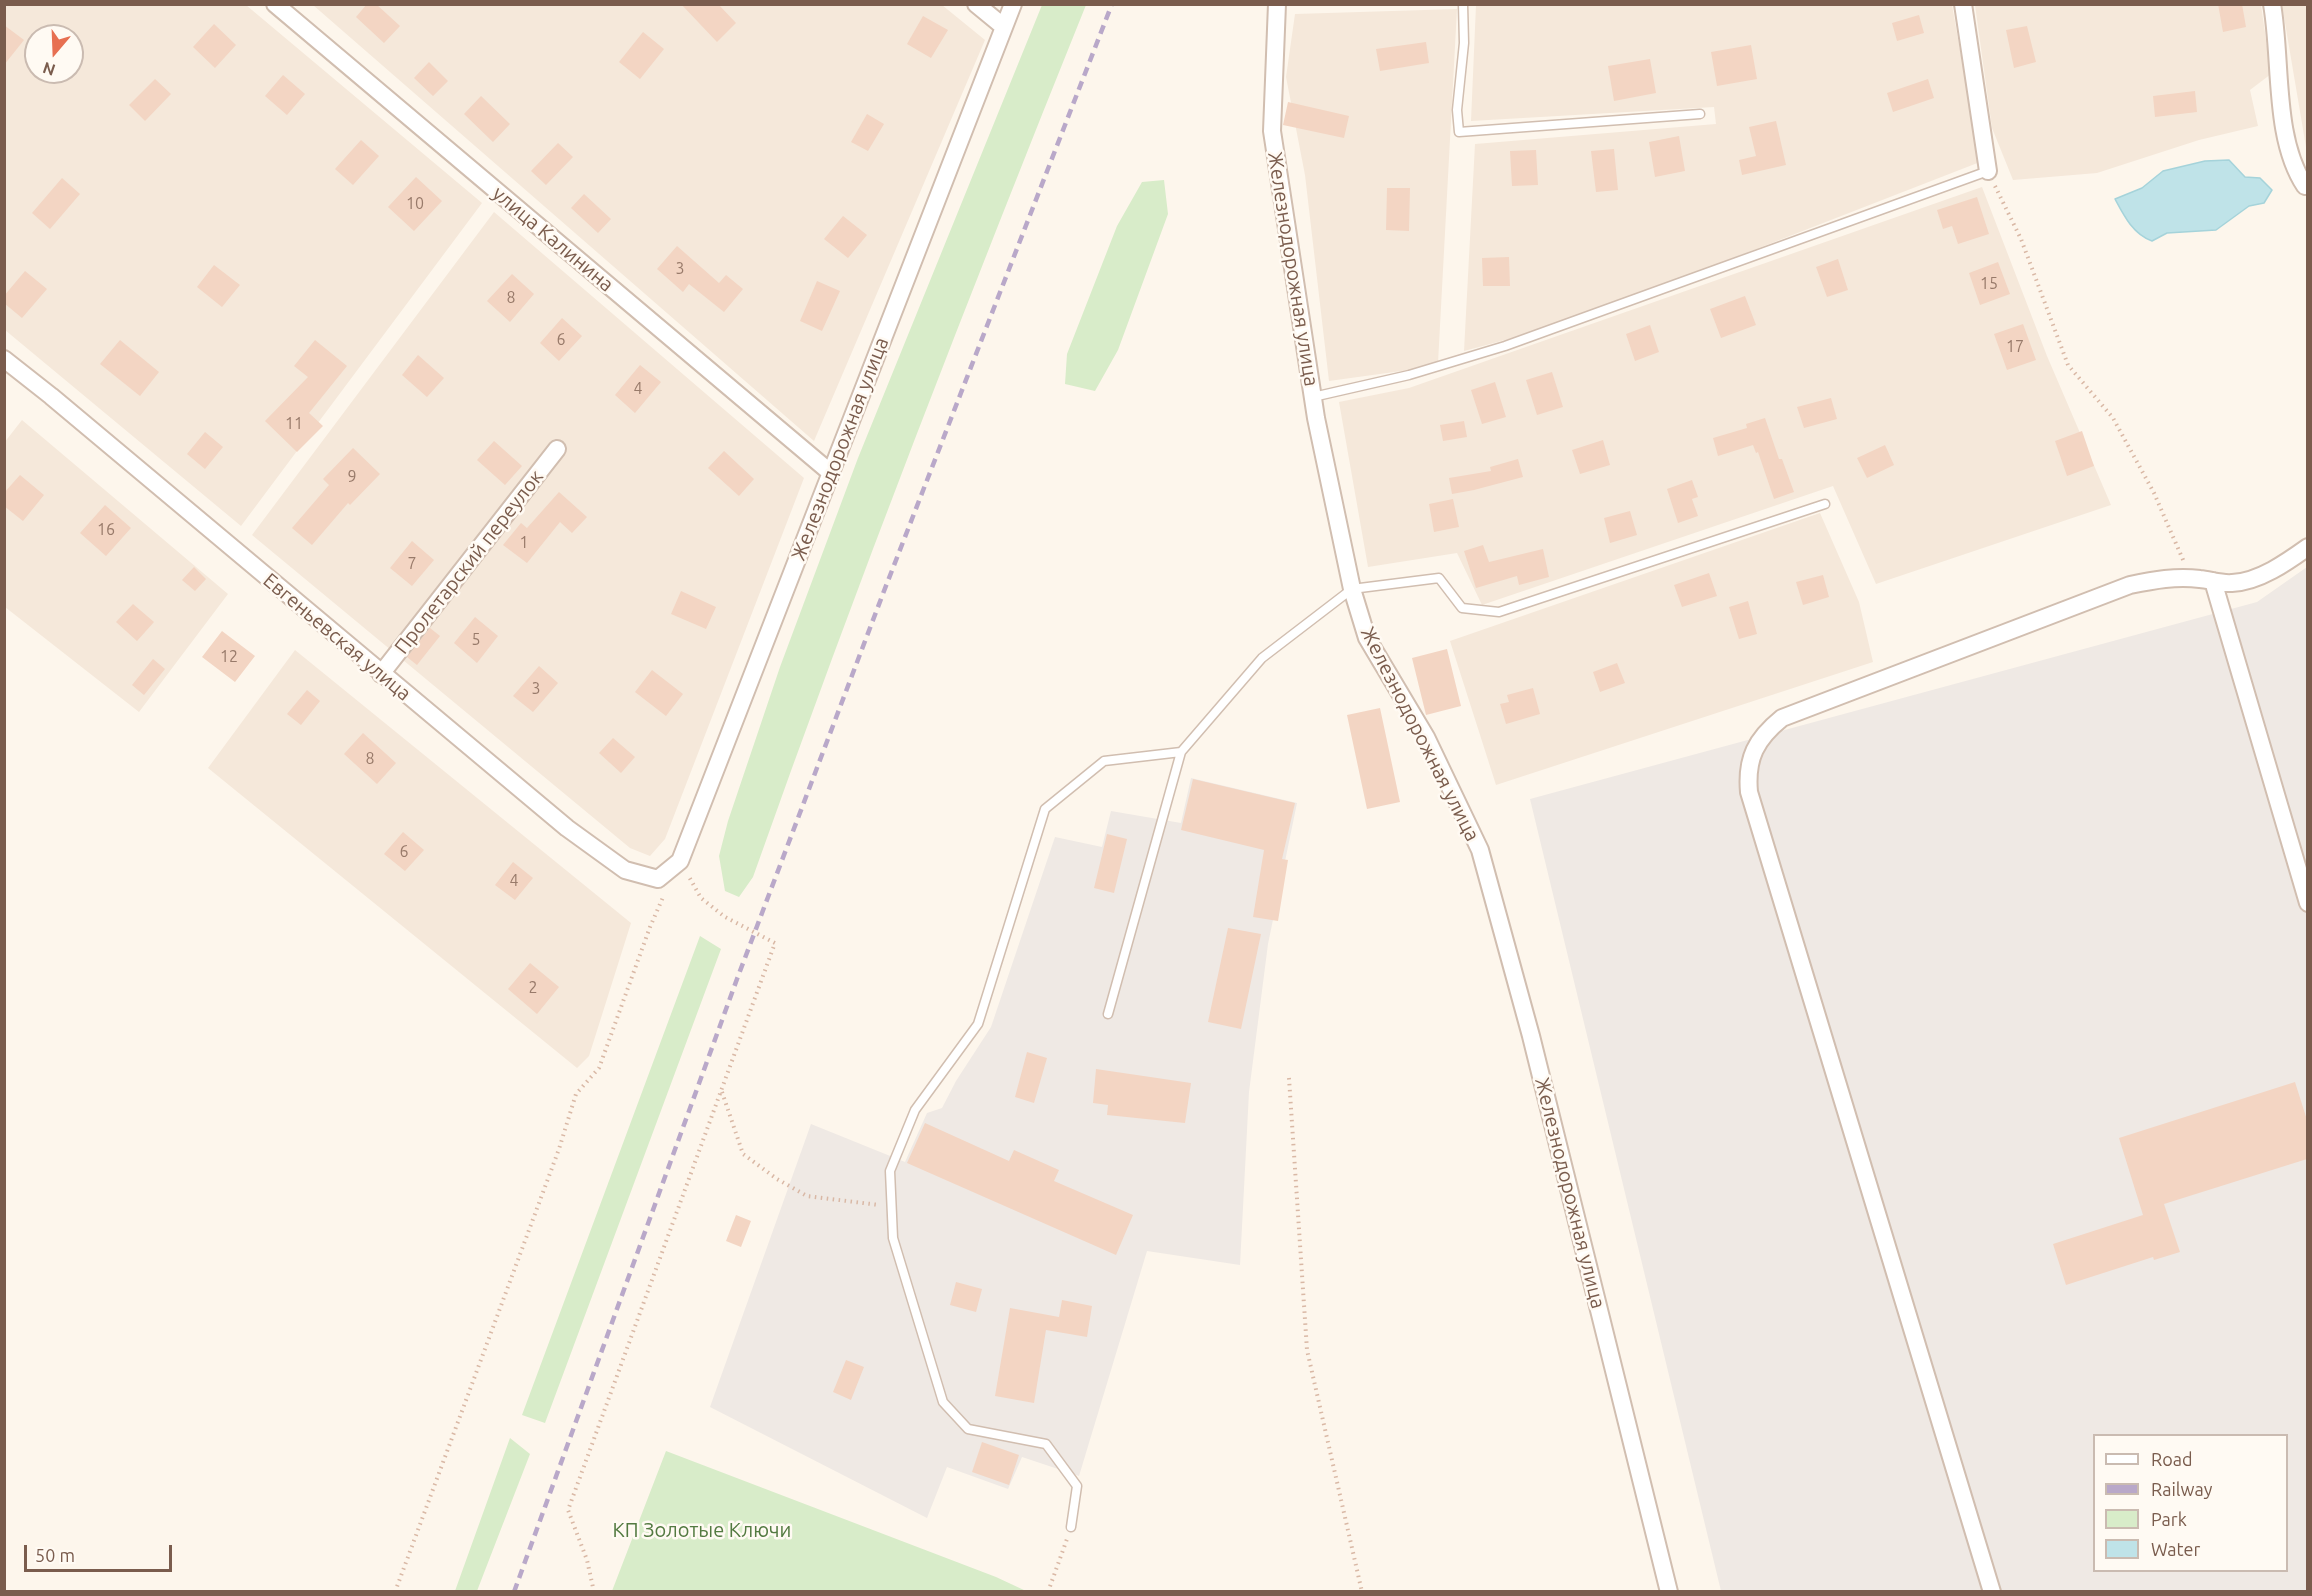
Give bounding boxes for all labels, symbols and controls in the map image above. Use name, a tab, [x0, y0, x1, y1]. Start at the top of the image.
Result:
north arrow	[24, 24, 84, 84]
text: N	[40, 59, 57, 80]
street label: Железнодорожная улица	[1263, 150, 1323, 388]
street label: улица Калинина	[488, 181, 618, 297]
house number: 10	[406, 194, 424, 214]
house number: 3	[675, 259, 685, 279]
house number: 15	[1980, 274, 1998, 294]
house number: 8	[506, 288, 516, 308]
house number: 6	[556, 330, 566, 350]
street label: Железнодорожная улица	[786, 334, 894, 564]
house number: 17	[2006, 337, 2024, 357]
house number: 4	[633, 379, 643, 399]
house number: 11	[285, 414, 303, 434]
street label: Пролетарский переулок	[390, 465, 548, 659]
house number: 9	[347, 467, 357, 487]
house number: 16	[97, 520, 115, 540]
house number: 1	[519, 533, 529, 553]
house number: 7	[407, 554, 417, 574]
street label: Евгеньевская улица	[258, 568, 416, 706]
street label: Железнодорожная улица	[1355, 623, 1485, 845]
house number: 5	[471, 630, 481, 650]
house number: 12	[220, 647, 238, 667]
house number: 3	[531, 679, 541, 699]
house number: 8	[365, 749, 375, 769]
house number: 6	[399, 842, 409, 862]
house number: 4	[509, 871, 519, 891]
house number: 2	[528, 978, 538, 998]
street label: Железнодорожная улица	[1530, 1075, 1610, 1311]
legend	[2093, 1434, 2288, 1572]
text: Road	[2151, 1449, 2193, 1469]
text: Railway	[2151, 1479, 2212, 1499]
text: Park	[2151, 1509, 2187, 1529]
park label: КП Золотые Ключи	[613, 1518, 791, 1542]
scale bar	[27, 1533, 176, 1571]
text: Water	[2151, 1539, 2200, 1559]
text: 50 m	[35, 1545, 75, 1565]

